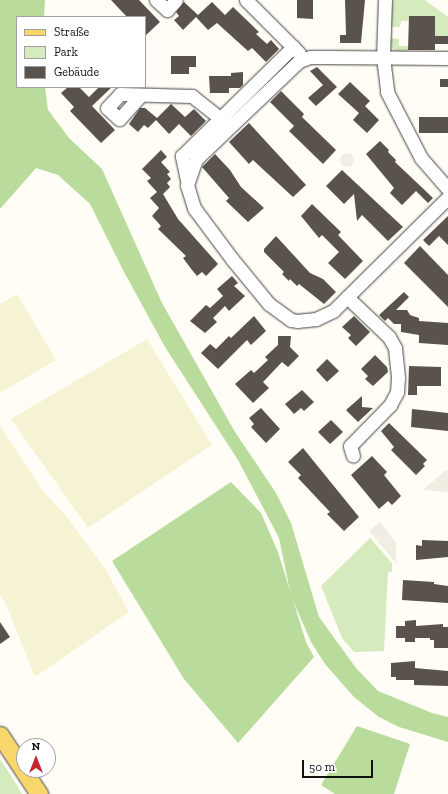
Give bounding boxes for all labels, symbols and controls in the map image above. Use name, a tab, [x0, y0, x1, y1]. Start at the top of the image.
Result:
legend	[16, 16, 146, 88]
text: Straße	[54, 25, 89, 39]
text: Park	[54, 45, 78, 59]
text: Gebäude	[54, 65, 99, 79]
north arrow	[16, 738, 56, 778]
text: N	[32, 740, 40, 753]
scale bar	[304, 752, 375, 778]
text: 50 m	[309, 760, 335, 774]

